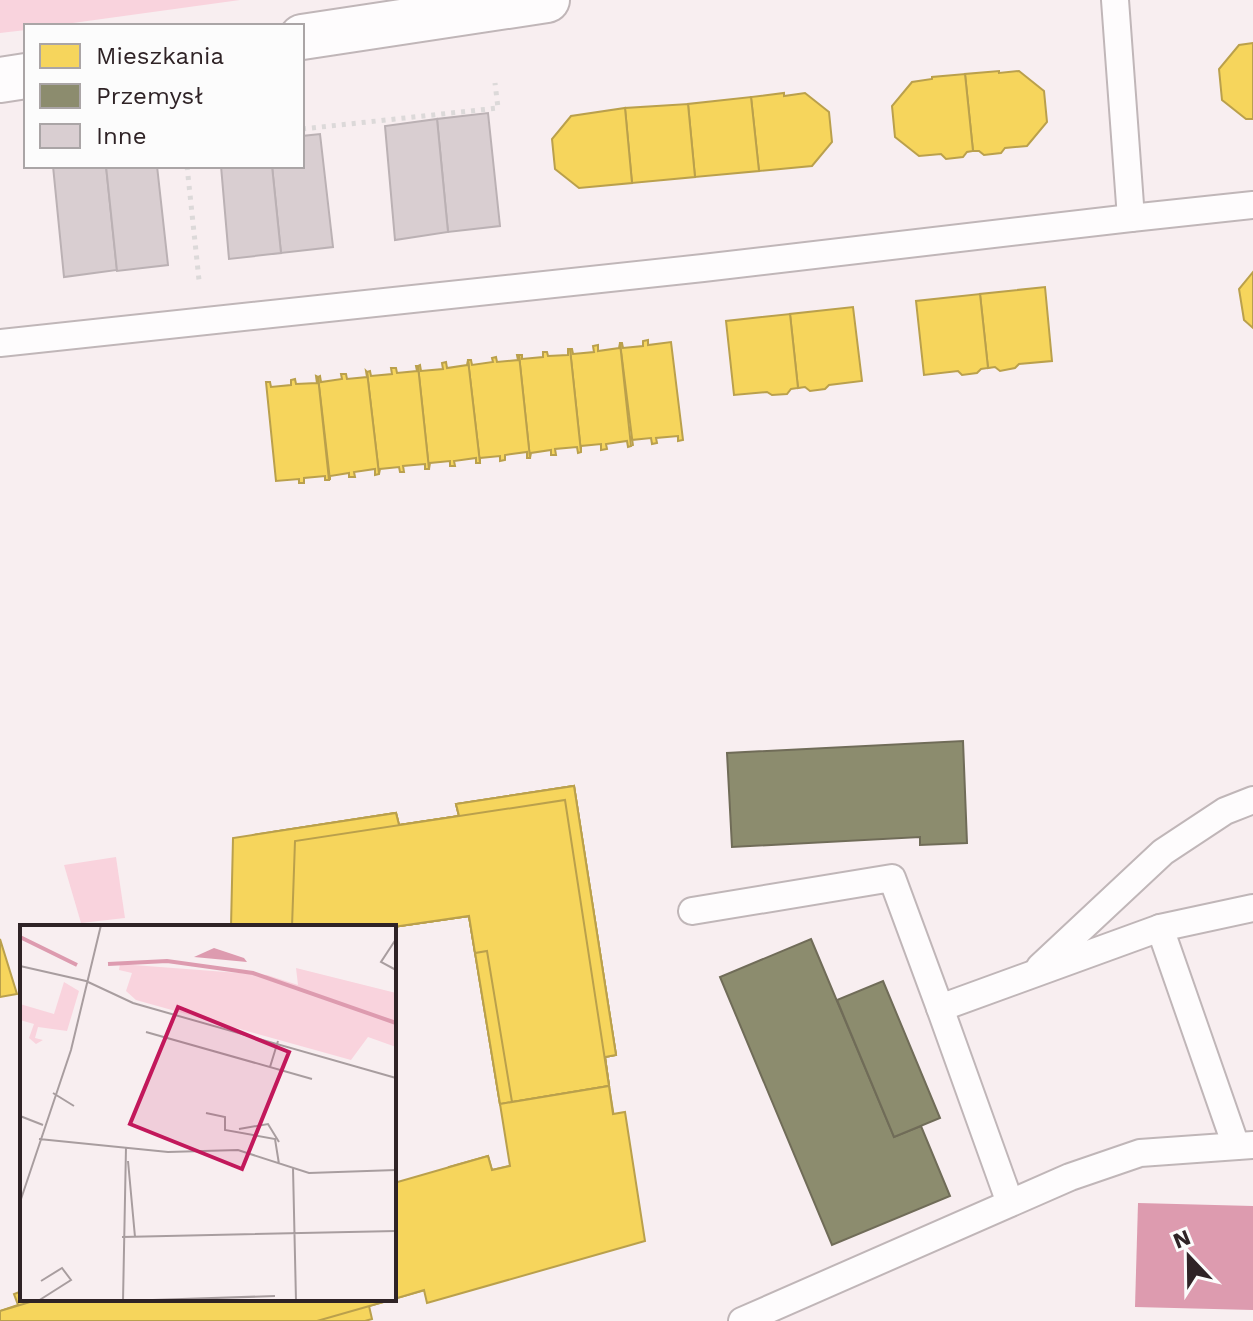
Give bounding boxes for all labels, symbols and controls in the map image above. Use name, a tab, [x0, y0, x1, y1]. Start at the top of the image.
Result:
legend	[24, 24, 304, 168]
text: Mieszkania	[96, 42, 224, 70]
text: Przemysł	[96, 82, 203, 110]
text: Inne	[96, 122, 147, 150]
inset map	[20, 925, 396, 1301]
north arrow	[1149, 1217, 1229, 1297]
text: N	[1169, 1224, 1194, 1254]

